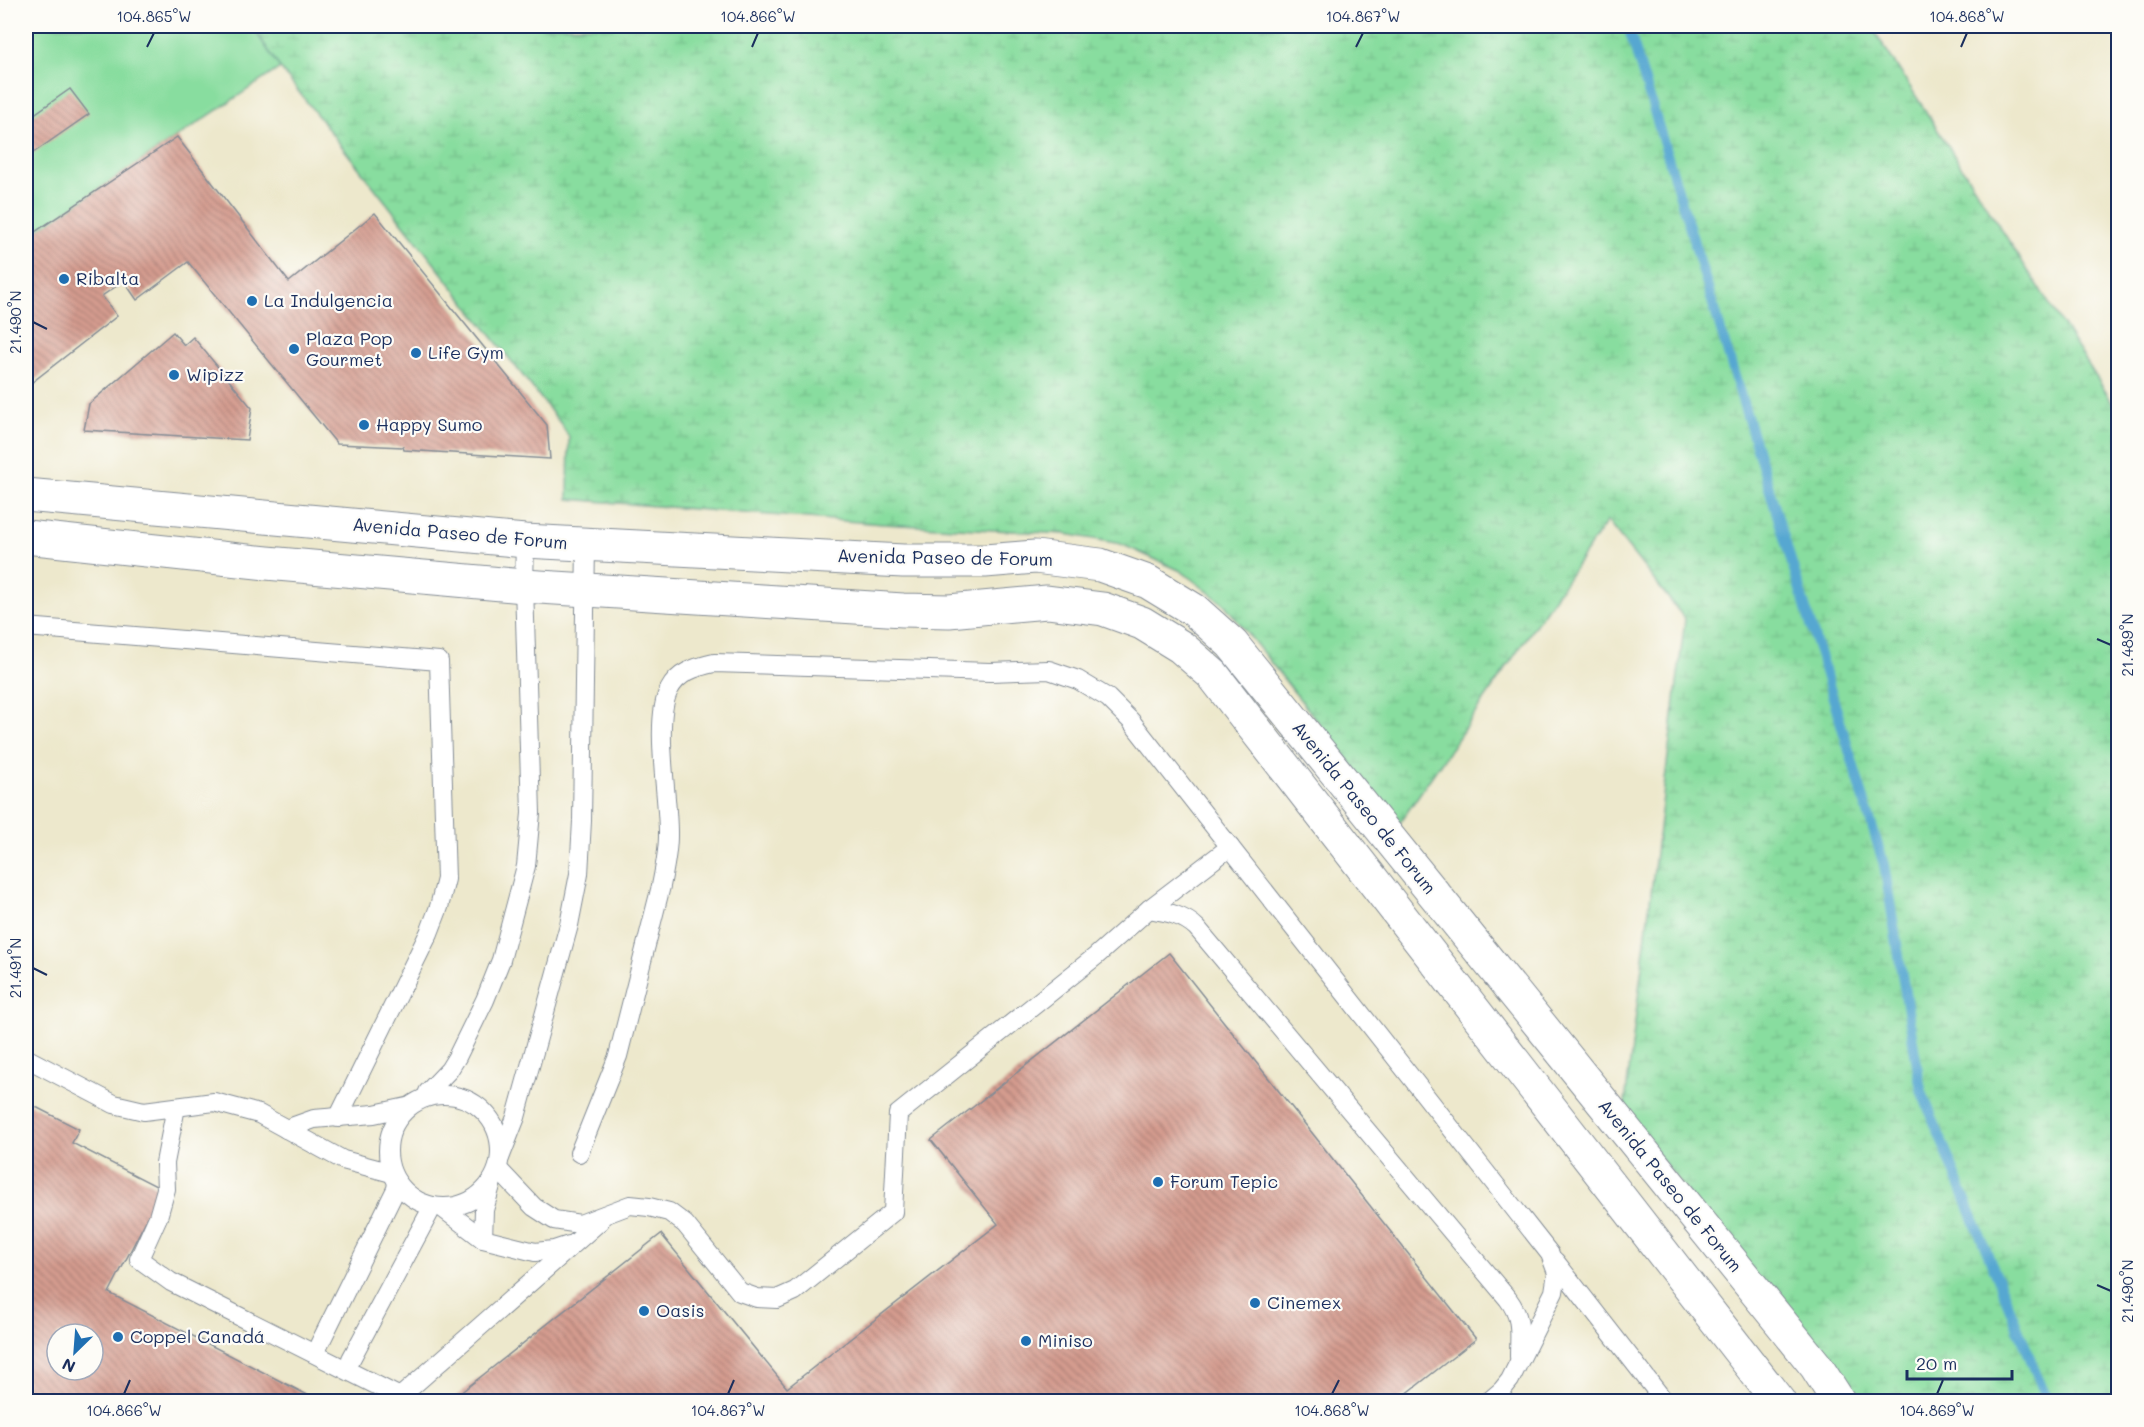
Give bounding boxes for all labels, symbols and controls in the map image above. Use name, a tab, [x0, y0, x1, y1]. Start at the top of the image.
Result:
text: 104.865°W	[116, 6, 192, 26]
text: 104.866°W	[720, 6, 796, 26]
text: 104.867°W	[1326, 6, 1400, 26]
text: 104.868°W	[1929, 6, 2005, 26]
place label: Ribalta	[76, 266, 139, 290]
marker: Ribalta	[57, 272, 71, 286]
place label: La Indulgencia	[264, 288, 393, 312]
text: 21.490°N	[5, 290, 25, 354]
marker: La Indulgencia	[245, 294, 259, 308]
place label: Plaza Pop Gourmet	[306, 326, 393, 371]
place label: Life Gym	[428, 340, 504, 364]
marker: Plaza Pop Gourmet	[287, 342, 301, 356]
marker: Life Gym	[409, 346, 423, 360]
place label: Wipizz	[186, 362, 244, 386]
marker: Wipizz	[167, 368, 181, 382]
place label: Happy Sumo	[376, 412, 483, 436]
marker: Happy Sumo	[357, 418, 371, 432]
street label: Avenida Paseo de Forum	[351, 512, 569, 554]
street label: Avenida Paseo de Forum	[837, 543, 1053, 571]
text: 21.489°N	[2117, 613, 2137, 677]
street label: Avenida Paseo de Forum	[1287, 716, 1442, 899]
text: 21.491°N	[5, 938, 25, 998]
street label: Avenida Paseo de Forum	[1593, 1094, 1748, 1277]
place label: Forum Tepic	[1170, 1169, 1278, 1193]
marker: Forum Tepic	[1151, 1175, 1165, 1189]
text: 21.490°N	[2117, 1259, 2137, 1323]
place label: Cinemex	[1267, 1290, 1341, 1314]
marker: Cinemex	[1248, 1296, 1262, 1310]
place label: Oasis	[656, 1298, 704, 1322]
marker: Oasis	[637, 1304, 651, 1318]
north arrow	[45, 1322, 105, 1382]
place label: Coppel Canadá	[130, 1324, 265, 1348]
place label: Miniso	[1038, 1328, 1093, 1352]
marker: Coppel Canadá	[111, 1330, 125, 1344]
marker: Miniso	[1019, 1334, 1033, 1348]
scale bar	[1907, 1343, 2012, 1381]
text: 20 m	[1916, 1351, 1957, 1375]
text: N	[59, 1354, 78, 1378]
text: 104.866°W	[86, 1400, 162, 1420]
text: 104.867°W	[691, 1400, 765, 1420]
text: 104.868°W	[1294, 1400, 1370, 1420]
text: 104.869°W	[1899, 1400, 1975, 1420]

